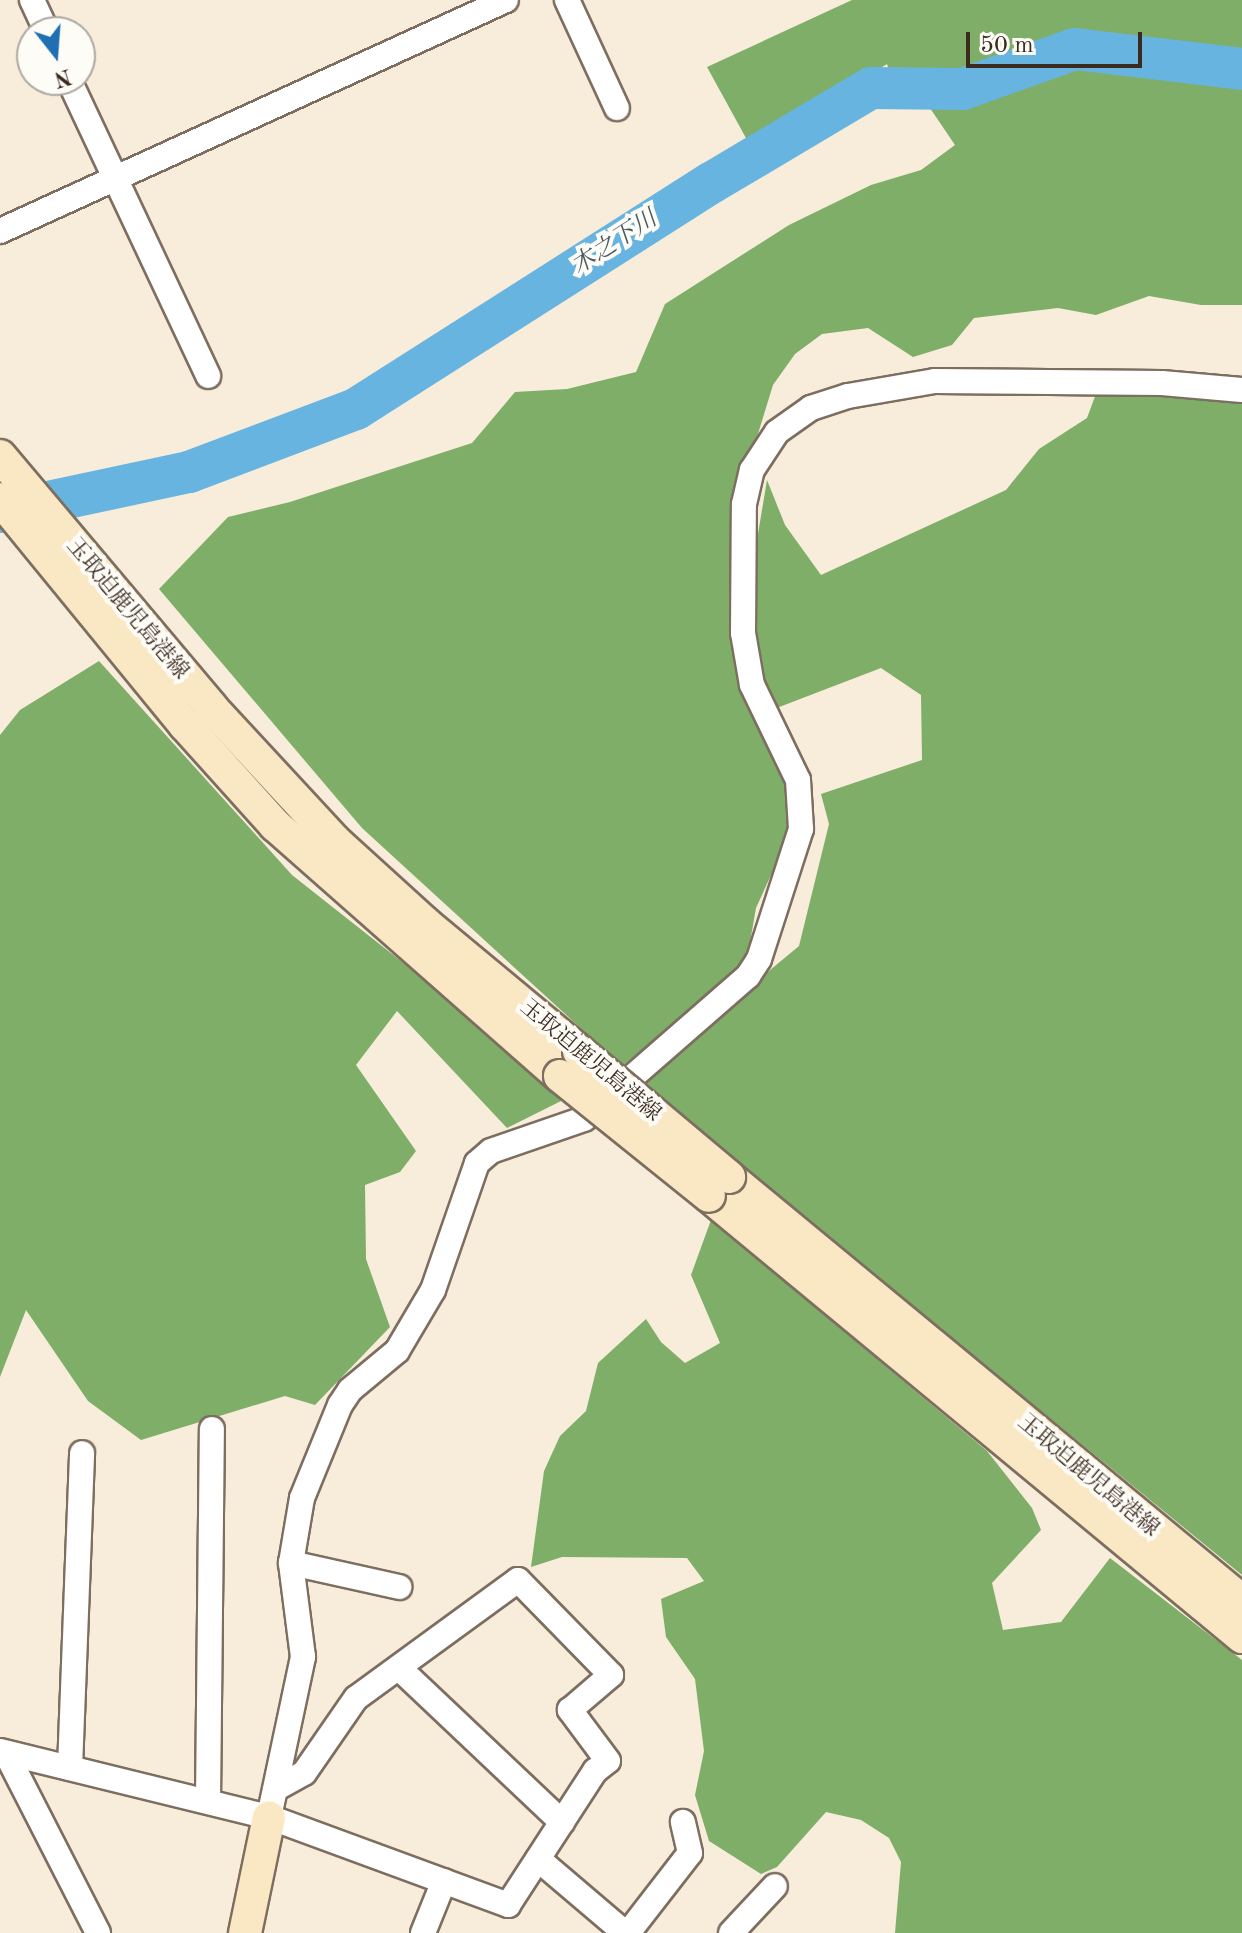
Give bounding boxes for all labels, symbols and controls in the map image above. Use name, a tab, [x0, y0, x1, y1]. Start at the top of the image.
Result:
north arrow	[16, 16, 96, 96]
scale bar	[970, 16, 1146, 66]
text: 50 m	[980, 34, 1034, 58]
text: N	[51, 64, 74, 90]
water label: 木之下川	[567, 206, 663, 282]
street label: 玉取迫鹿児島港線	[60, 533, 194, 685]
street label: 玉取迫鹿児島港線	[514, 994, 666, 1128]
street label: 玉取迫鹿児島港線	[1012, 1409, 1164, 1543]

